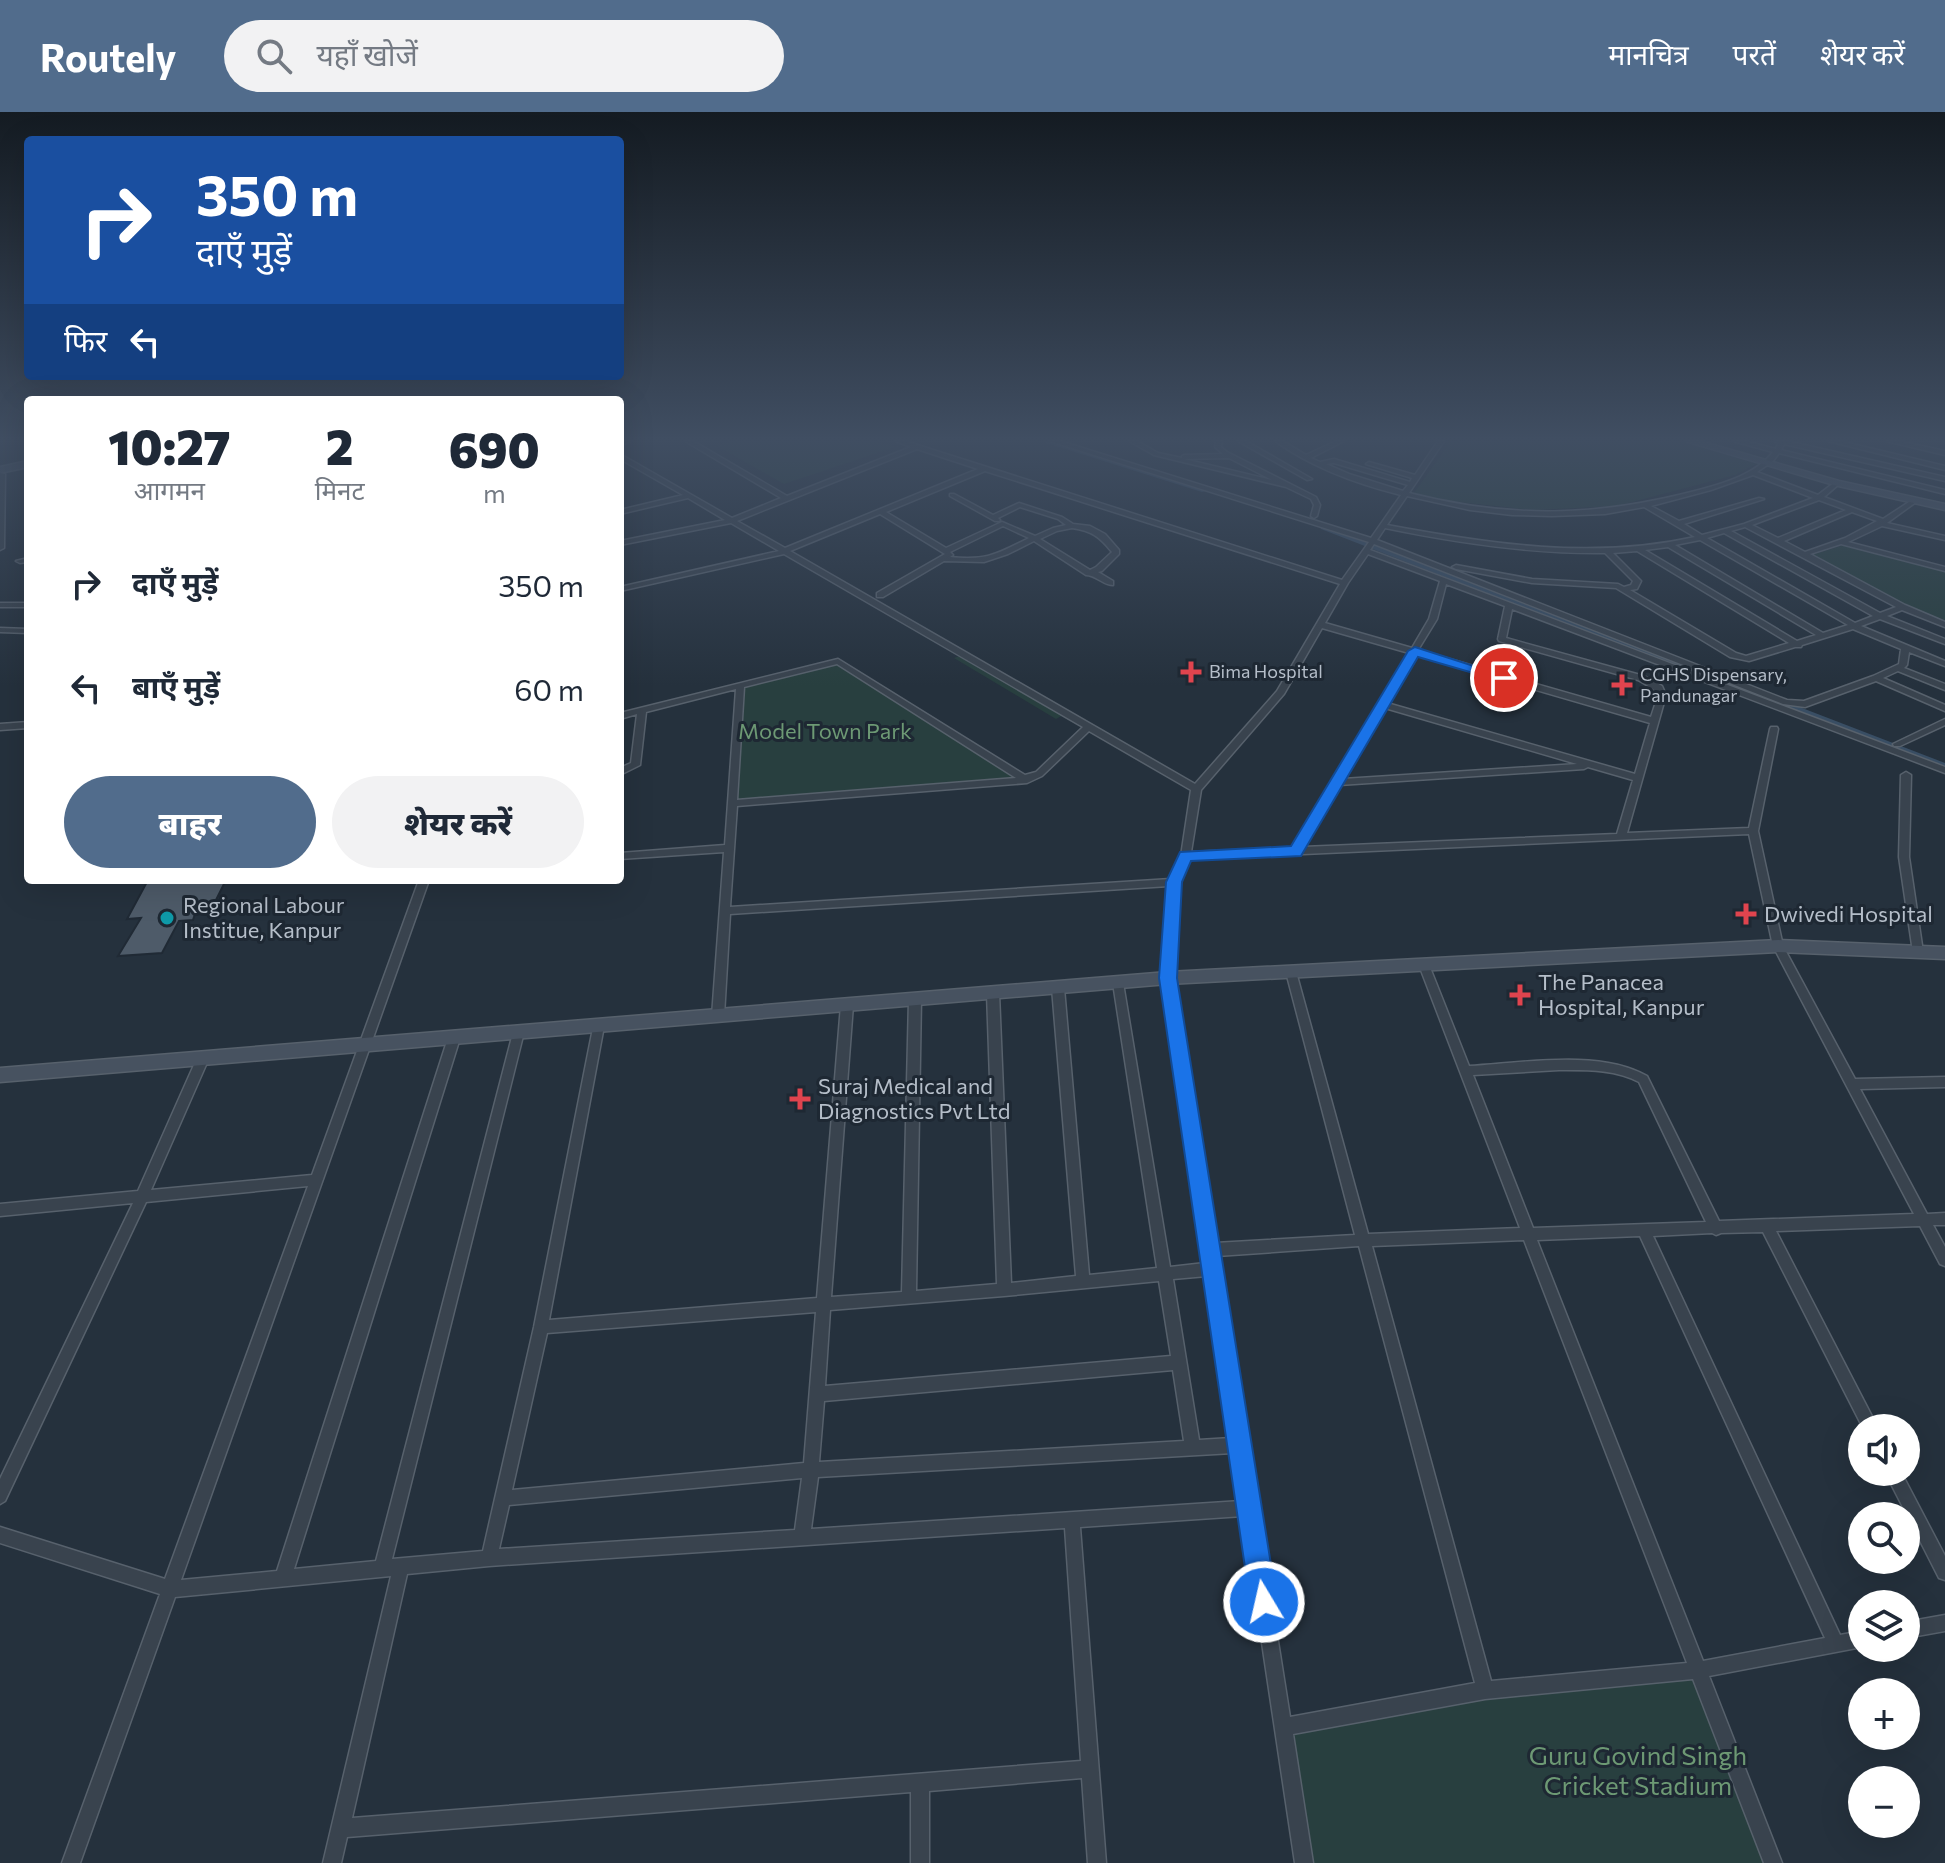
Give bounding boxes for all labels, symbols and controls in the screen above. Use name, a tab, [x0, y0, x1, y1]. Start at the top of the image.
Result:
search box	[224, 20, 784, 92]
text: Routely	[40, 33, 176, 80]
icon: search	[252, 34, 296, 78]
text: यहाँ खोजें	[316, 35, 418, 72]
text: मानचित्र	[1609, 37, 1689, 71]
text: परतें	[1733, 37, 1776, 71]
text: शेयर करें	[1820, 37, 1905, 71]
text: 350 m	[196, 159, 358, 228]
icon: right	[64, 168, 168, 272]
text: दाएँ मुड़ें	[196, 228, 292, 272]
icon: left	[123, 320, 167, 364]
text: फिर	[64, 321, 107, 358]
text: 10:27	[108, 416, 231, 475]
text: 2	[326, 416, 353, 475]
text: 690	[449, 419, 540, 478]
text: आगमन	[134, 474, 205, 505]
text: मिनट	[315, 474, 365, 505]
text: m	[483, 477, 506, 508]
icon: right	[64, 562, 108, 606]
text: दाएँ मुड़ें	[132, 563, 218, 600]
text: 350 m	[498, 566, 584, 603]
pin	[1470, 644, 1538, 712]
icon: arrive	[1482, 656, 1526, 700]
place label: Bima Hospital	[1209, 660, 1323, 682]
marker: Bima Hospital	[1180, 661, 1202, 683]
place label: CGHS Dispensary, Pandunagar	[1640, 663, 1787, 706]
icon: left	[64, 666, 108, 710]
text: बाएँ मुड़ें	[132, 667, 220, 704]
text: 60 m	[514, 670, 584, 707]
marker: CGHS Dispensary, Pandunagar	[1611, 674, 1633, 696]
park label: Model Town Park	[738, 717, 912, 744]
button: बाहर	[64, 776, 316, 868]
button: शेयर करें	[332, 776, 584, 868]
place label: Regional Labour Institue, Kanpur	[183, 891, 345, 943]
place label: Dwivedi Hospital	[1764, 900, 1933, 927]
marker: Dwivedi Hospital	[1735, 903, 1757, 925]
marker: Regional Labour Institue, Kanpur	[158, 909, 176, 927]
place label: The Panacea Hospital, Kanpur	[1538, 968, 1705, 1020]
marker: The Panacea Hospital, Kanpur	[1509, 984, 1531, 1006]
place label: Suraj Medical and Diagnostics Pvt Ltd	[818, 1072, 1010, 1124]
marker: Suraj Medical and Diagnostics Pvt Ltd	[789, 1088, 811, 1110]
map controls	[1848, 1414, 1920, 1838]
button: sound	[1848, 1414, 1920, 1486]
button: search	[1848, 1502, 1920, 1574]
position arrow	[1222, 1560, 1306, 1644]
button: layers	[1848, 1590, 1920, 1662]
button: +	[1848, 1678, 1920, 1750]
park label: Guru Govind Singh Cricket Stadium	[1529, 1739, 1747, 1800]
button: −	[1848, 1766, 1920, 1838]

